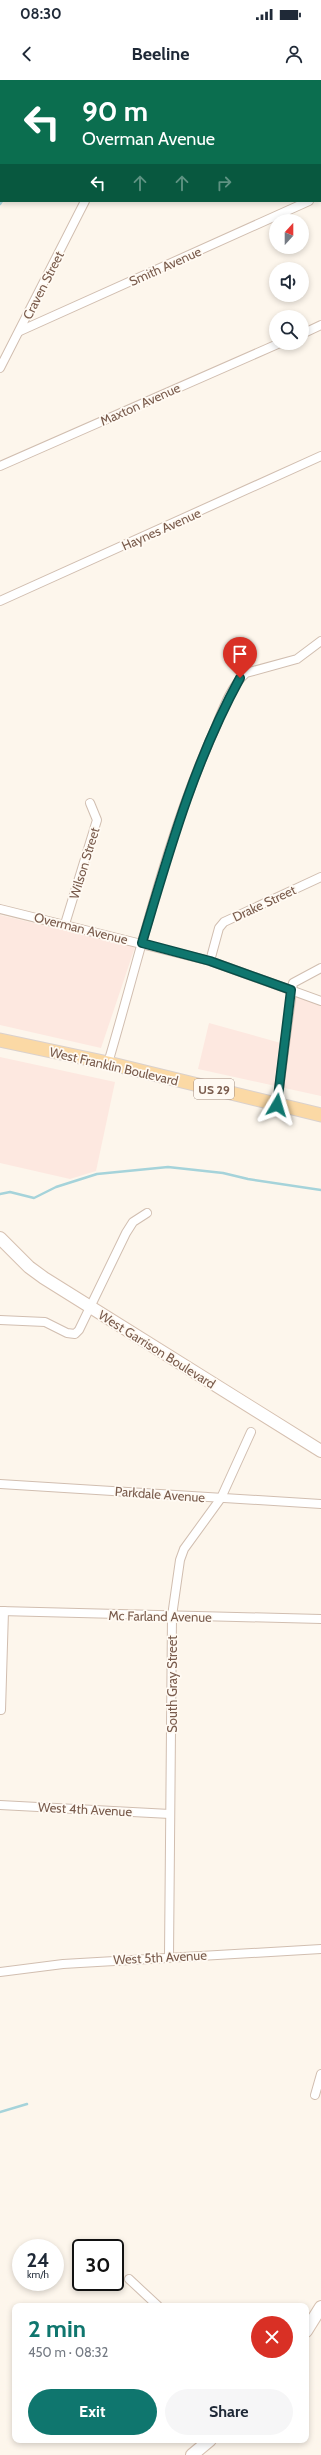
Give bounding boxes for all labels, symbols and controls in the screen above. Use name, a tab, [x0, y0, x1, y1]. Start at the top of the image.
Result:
text: 08:30	[20, 5, 62, 23]
icon: back	[16, 43, 38, 65]
text: Beeline	[131, 43, 190, 65]
icon: person	[283, 43, 305, 65]
text: 90 m	[82, 94, 148, 128]
icon: left	[16, 96, 68, 148]
text: Overman Avenue	[82, 128, 215, 150]
icon: left	[87, 172, 109, 194]
icon: ahead	[129, 172, 151, 194]
icon: ahead	[171, 172, 193, 194]
icon: right	[213, 172, 235, 194]
north arrow	[269, 214, 309, 254]
map controls	[269, 214, 309, 350]
street label: Smith Avenue	[126, 243, 204, 289]
street label: Craven Street	[19, 248, 67, 322]
button: sound	[269, 262, 309, 302]
button: search	[269, 310, 309, 350]
street label: Maxton Avenue	[98, 379, 183, 429]
street label: Haynes Avenue	[119, 504, 203, 554]
pin	[223, 637, 257, 678]
icon: arrive	[229, 643, 251, 665]
street label: Wilson Street	[66, 825, 103, 901]
street label: Drake Street	[230, 881, 299, 925]
street label: Overman Avenue	[32, 909, 130, 947]
street label: West Franklin Boulevard	[48, 1043, 180, 1089]
road number: US 29	[194, 1079, 234, 1099]
position arrow	[256, 1084, 298, 1126]
street label: West Garrison Boulevard	[96, 1306, 218, 1392]
street label: Parkdale Avenue	[114, 1483, 206, 1505]
street label: Mc Farland Avenue	[108, 1607, 212, 1625]
street label: South Gray Street	[164, 1635, 180, 1733]
street label: West 4th Avenue	[38, 1799, 133, 1819]
street label: West 5th Avenue	[113, 1947, 208, 1967]
speed limit sign: 30	[72, 2239, 124, 2291]
text: 24	[27, 2248, 50, 2272]
text: km/h	[27, 2268, 49, 2281]
text: 2 min	[28, 2314, 86, 2343]
button: close	[251, 2316, 293, 2358]
text: 450 m · 08:32	[28, 2344, 108, 2360]
button: Exit	[28, 2389, 157, 2435]
button: Share	[165, 2389, 293, 2435]

